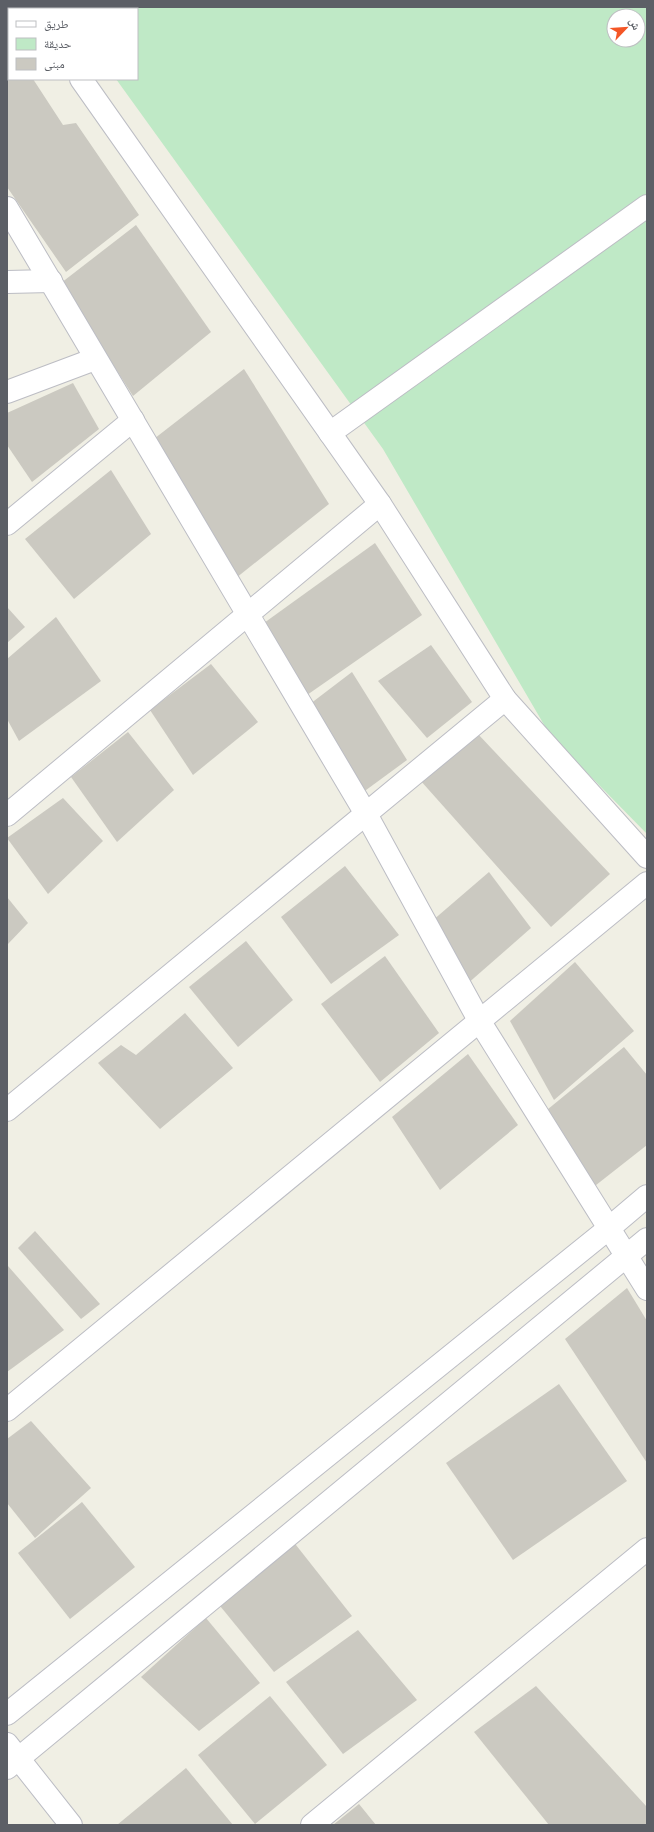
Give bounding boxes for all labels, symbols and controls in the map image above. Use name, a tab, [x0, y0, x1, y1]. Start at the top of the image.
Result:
legend	[8, 8, 138, 80]
north arrow	[606, 8, 646, 48]
text: ش	[625, 16, 643, 33]
text: طريق	[44, 17, 69, 31]
text: حديقة	[44, 37, 72, 51]
text: مبنى	[44, 57, 65, 71]

